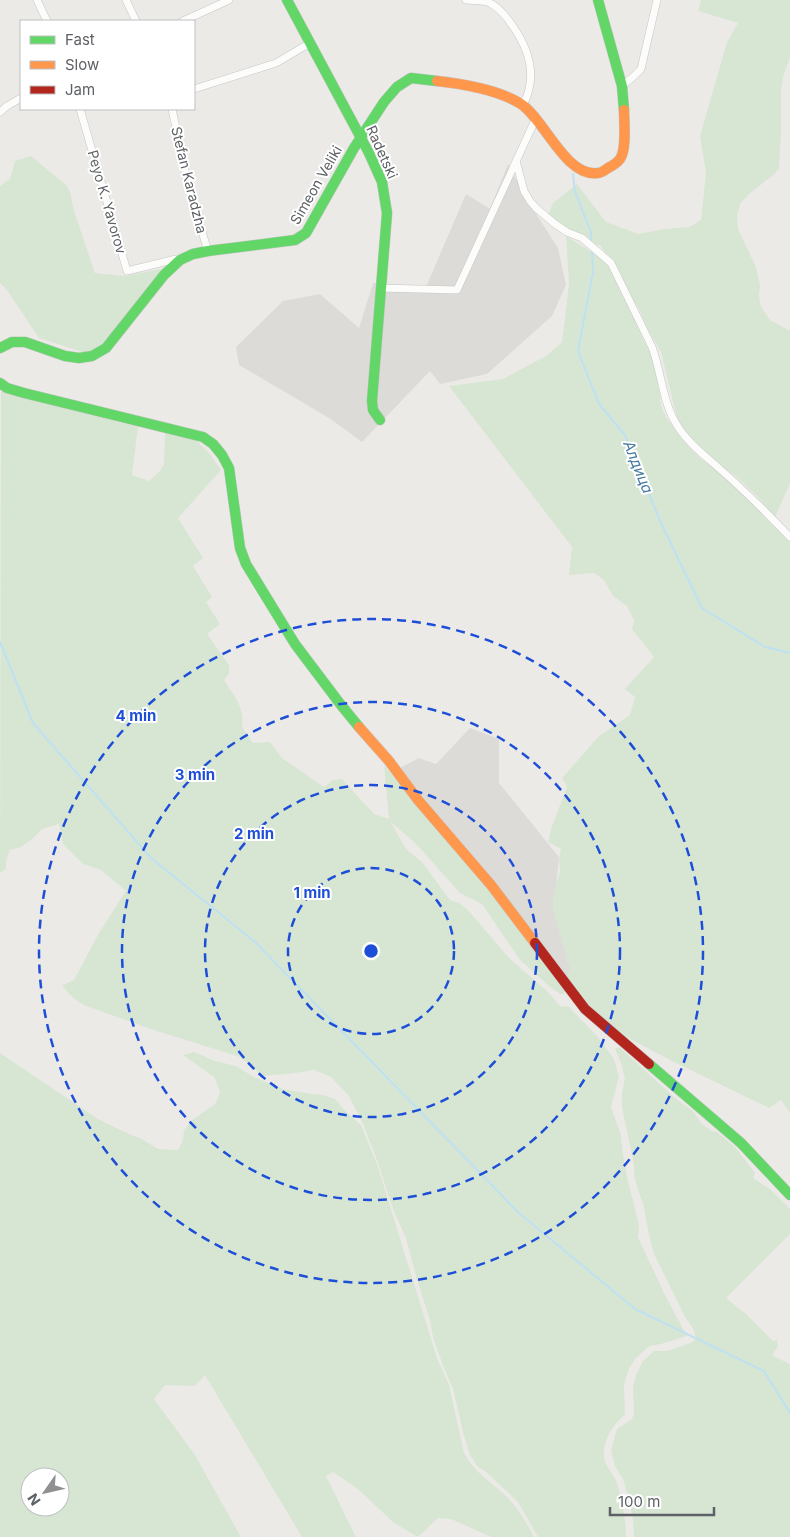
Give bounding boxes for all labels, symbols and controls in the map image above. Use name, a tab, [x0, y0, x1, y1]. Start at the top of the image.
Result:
legend	[20, 20, 195, 110]
text: Fast	[65, 30, 95, 49]
text: Slow	[65, 55, 99, 74]
text: Jam	[65, 80, 95, 99]
street label: Radetski	[363, 123, 402, 181]
street label: Stefan Karadzha	[168, 125, 211, 235]
street label: Simeon Veliki	[286, 142, 345, 227]
street label: Peyo K. Yavorov	[85, 148, 130, 256]
water label: Алдица	[619, 437, 658, 496]
text: 4 min	[116, 706, 156, 725]
text: 3 min	[175, 765, 215, 784]
text: 2 min	[234, 824, 274, 843]
text: 1 min	[293, 883, 331, 902]
centre of rings	[362, 942, 380, 960]
north arrow	[20, 1467, 70, 1517]
scale bar	[610, 1484, 714, 1516]
text: N	[24, 1490, 44, 1509]
text: 100 m	[618, 1492, 660, 1511]

